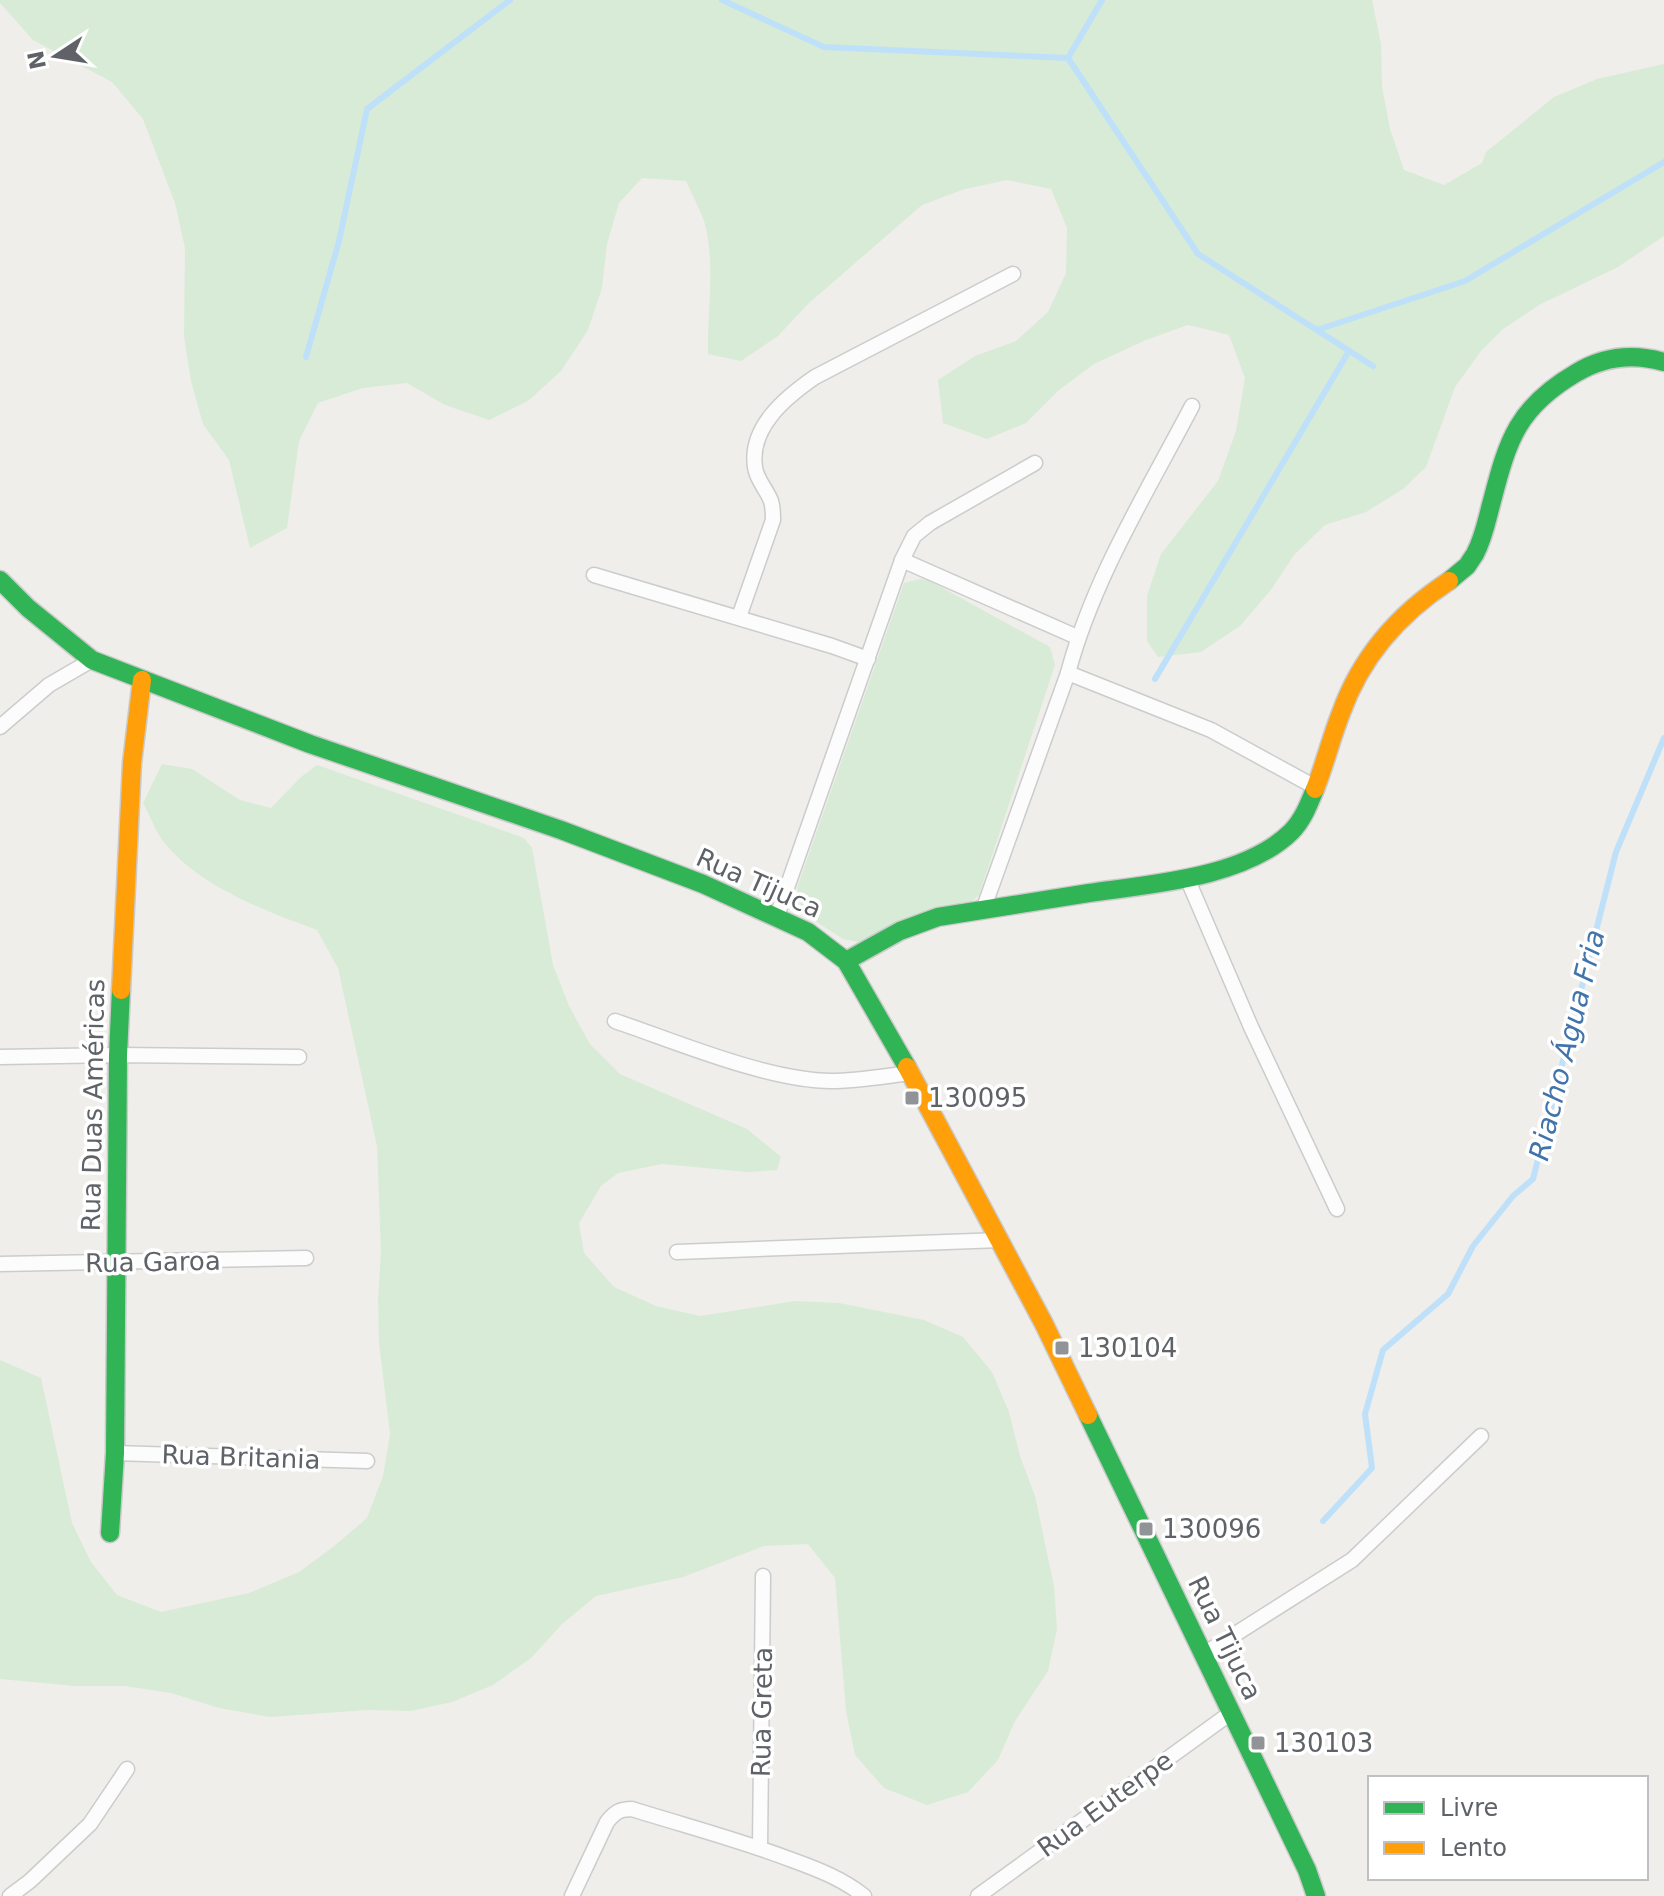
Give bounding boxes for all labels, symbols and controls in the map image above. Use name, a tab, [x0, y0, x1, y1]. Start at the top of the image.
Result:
north arrow	[16, 16, 96, 96]
text: N	[23, 48, 51, 72]
street label: Rua Tijuca	[692, 842, 826, 924]
water label: Riacho Água Fria	[1521, 926, 1612, 1164]
street label: Rua Duas Américas	[76, 978, 110, 1232]
place label: 130095	[928, 1083, 1027, 1113]
marker: 130095	[903, 1089, 921, 1107]
street label: Rua Garoa	[85, 1246, 221, 1278]
place label: 130104	[1078, 1333, 1177, 1363]
marker: 130104	[1053, 1339, 1071, 1357]
street label: Rua Britania	[161, 1439, 321, 1475]
place label: 130096	[1162, 1514, 1261, 1544]
marker: 130096	[1137, 1520, 1155, 1538]
street label: Rua Tijuca	[1182, 1571, 1268, 1705]
street label: Rua Greta	[746, 1647, 778, 1777]
place label: 130103	[1274, 1728, 1373, 1758]
marker: 130103	[1249, 1734, 1267, 1752]
street label: Rua Euterpe	[1032, 1745, 1178, 1863]
legend	[1368, 1776, 1648, 1880]
text: Livre	[1440, 1794, 1498, 1822]
text: Lento	[1440, 1834, 1507, 1862]

